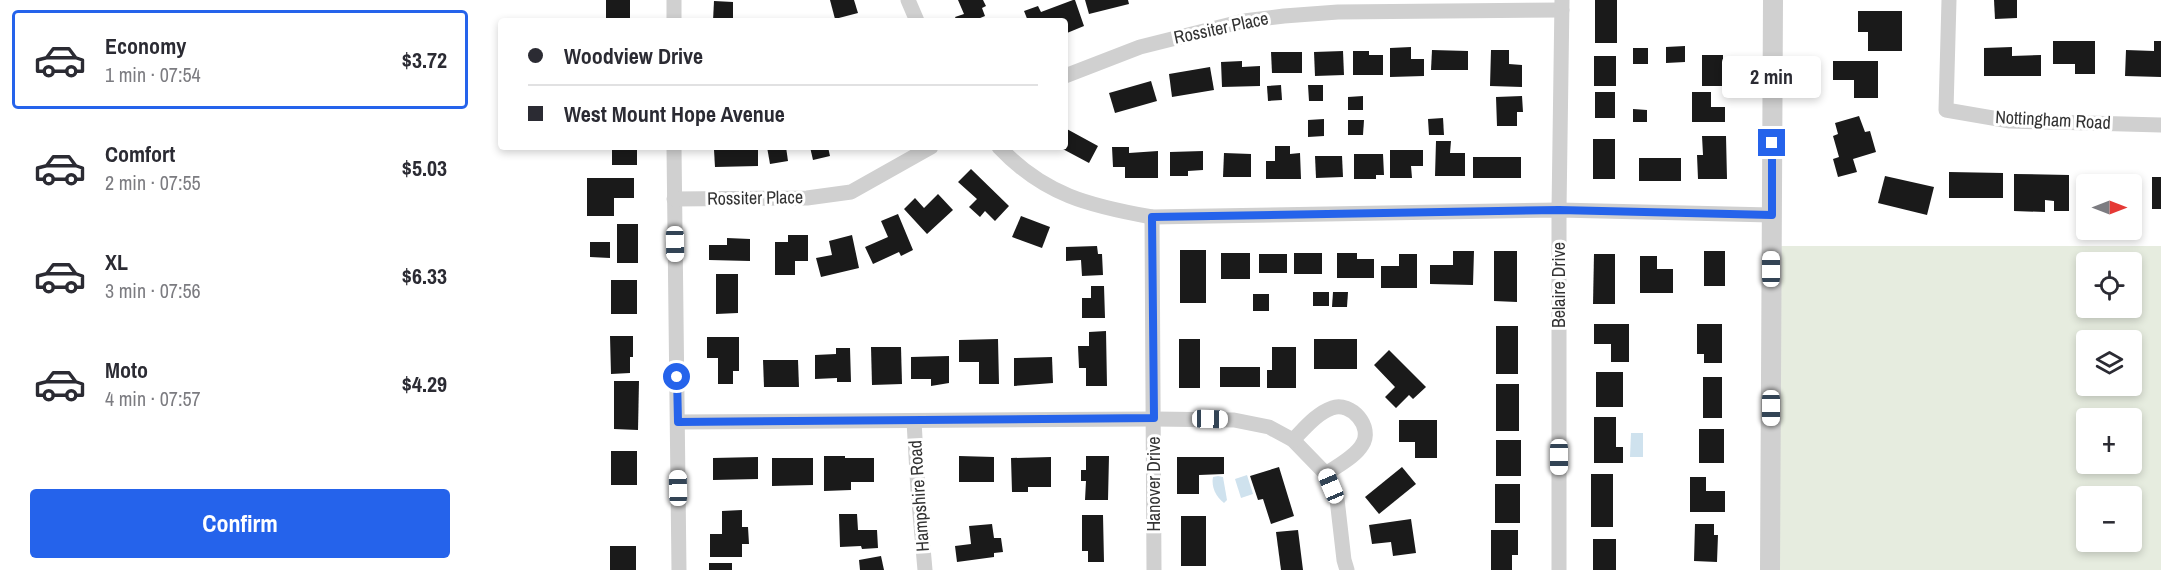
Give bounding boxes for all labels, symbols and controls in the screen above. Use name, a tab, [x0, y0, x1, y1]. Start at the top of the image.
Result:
street label: Rossiter Place	[1171, 5, 1270, 50]
text: Economy	[105, 31, 186, 61]
icon: car	[33, 33, 87, 87]
text: Woodview Drive	[564, 41, 703, 71]
text: $3.72	[402, 45, 447, 75]
callout: 2 min	[1722, 56, 1822, 98]
text: 1 min · 07:54	[105, 61, 201, 88]
text: 2 min	[1750, 63, 1793, 90]
text: West Mount Hope Avenue	[564, 99, 785, 129]
street label: Nottingham Road	[1995, 104, 2111, 135]
route end	[1758, 129, 1785, 156]
text: Comfort	[105, 139, 175, 169]
icon: car	[33, 141, 87, 195]
text: $5.03	[402, 153, 447, 183]
text: 2 min · 07:55	[105, 169, 201, 196]
north arrow	[2076, 174, 2142, 240]
map controls	[2076, 174, 2142, 552]
street label: Rossiter Place	[707, 184, 803, 211]
car	[666, 226, 684, 262]
street label: Belaire Drive	[1546, 242, 1571, 328]
text: XL	[105, 247, 128, 277]
icon: car	[33, 249, 87, 303]
car	[1762, 251, 1780, 287]
button: locate	[2076, 252, 2142, 318]
text: $6.33	[402, 261, 447, 291]
text: 3 min · 07:56	[105, 277, 201, 304]
button: layers	[2076, 330, 2142, 396]
text: Moto	[105, 355, 148, 385]
icon: car	[33, 357, 87, 411]
route start	[663, 363, 690, 390]
text: $4.29	[402, 369, 447, 399]
text: 4 min · 07:57	[105, 385, 201, 412]
car	[1762, 390, 1780, 426]
button: +	[2076, 408, 2142, 474]
car	[1192, 410, 1228, 428]
street label: Hanover Drive	[1141, 436, 1166, 532]
car	[1550, 439, 1568, 475]
street label: Hampshire Road	[902, 440, 935, 553]
car	[1316, 466, 1346, 506]
car	[669, 470, 687, 506]
button: −	[2076, 486, 2142, 552]
button: Confirm	[30, 489, 450, 558]

